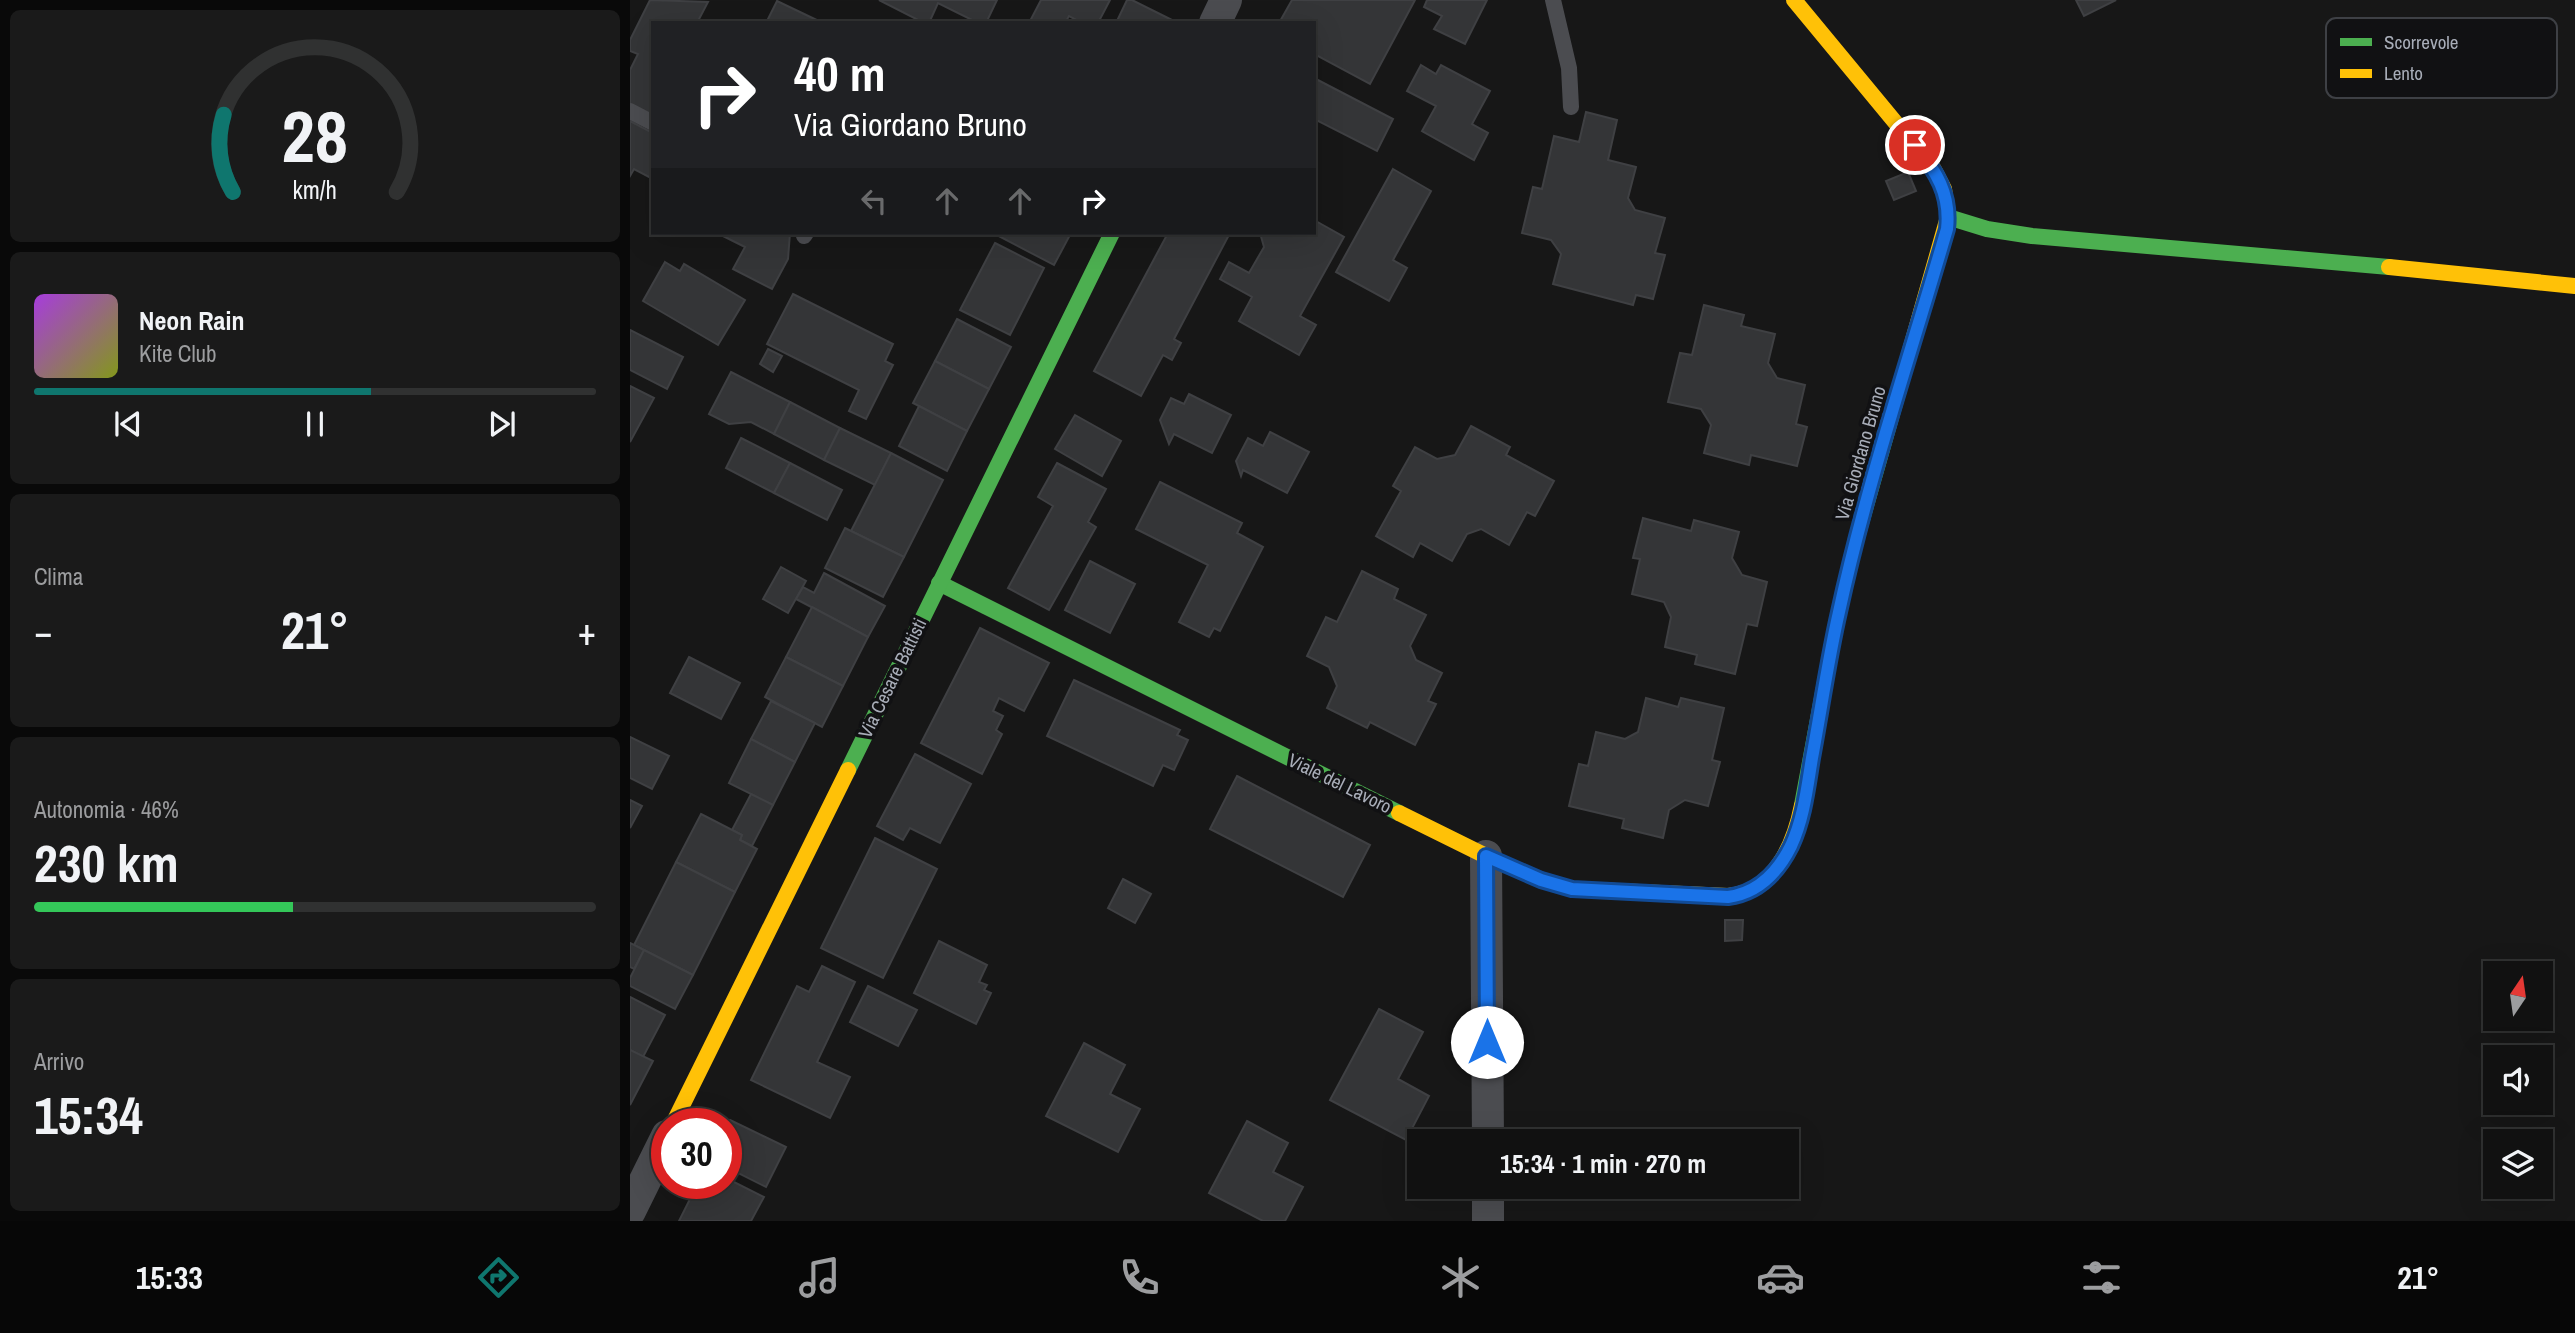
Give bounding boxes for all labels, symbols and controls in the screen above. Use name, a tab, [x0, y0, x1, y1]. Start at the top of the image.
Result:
legend	[2326, 18, 2557, 98]
text: Scorrevole	[2384, 29, 2458, 55]
text: 40 m	[794, 40, 886, 106]
icon: right	[679, 49, 770, 140]
text: Lento	[2384, 60, 2423, 86]
text: 28	[282, 87, 348, 185]
text: Via Giordano Bruno	[794, 103, 1027, 146]
pin	[1885, 115, 1945, 175]
icon: arrive	[1896, 126, 1934, 164]
text: km/h	[293, 173, 337, 207]
icon: left	[855, 182, 893, 220]
icon: ahead	[928, 182, 966, 220]
icon: ahead	[1001, 182, 1039, 220]
icon: right	[1074, 182, 1112, 220]
text: Neon Rain	[139, 303, 244, 338]
text: Kite Club	[139, 338, 217, 369]
street label: Via Giordano Bruno	[1828, 383, 1892, 523]
icon: previous	[109, 405, 147, 443]
icon: pause	[296, 405, 334, 443]
icon: next	[483, 405, 521, 443]
text: Clima	[34, 561, 83, 592]
text: 21°	[281, 595, 349, 665]
text: −	[34, 606, 52, 657]
text: +	[578, 606, 596, 657]
street label: Via Cesare Battisti	[852, 614, 932, 742]
street label: Viale del Lavoro	[1284, 747, 1396, 819]
text: Autonomia · 46%	[34, 794, 179, 825]
text: 230 km	[34, 828, 179, 898]
north arrow	[2483, 961, 2553, 1031]
map controls	[2483, 961, 2553, 1199]
position arrow	[1450, 1005, 1524, 1079]
button: sound	[2483, 1045, 2553, 1115]
text: Arrivo	[34, 1046, 84, 1077]
text: 15:34	[34, 1080, 143, 1150]
speed limit sign: 30	[651, 1108, 742, 1199]
button: layers	[2483, 1129, 2553, 1199]
text: 15:34 · 1 min · 270 m	[1500, 1146, 1706, 1181]
icon: directions	[474, 1253, 523, 1302]
icon: music	[795, 1253, 844, 1302]
icon: phone	[1115, 1253, 1164, 1302]
icon: climate	[1436, 1253, 1485, 1302]
icon: car	[1756, 1253, 1805, 1302]
icon: filters	[2077, 1253, 2126, 1302]
text: 15:33	[136, 1256, 203, 1299]
text: 21°	[2397, 1256, 2439, 1299]

